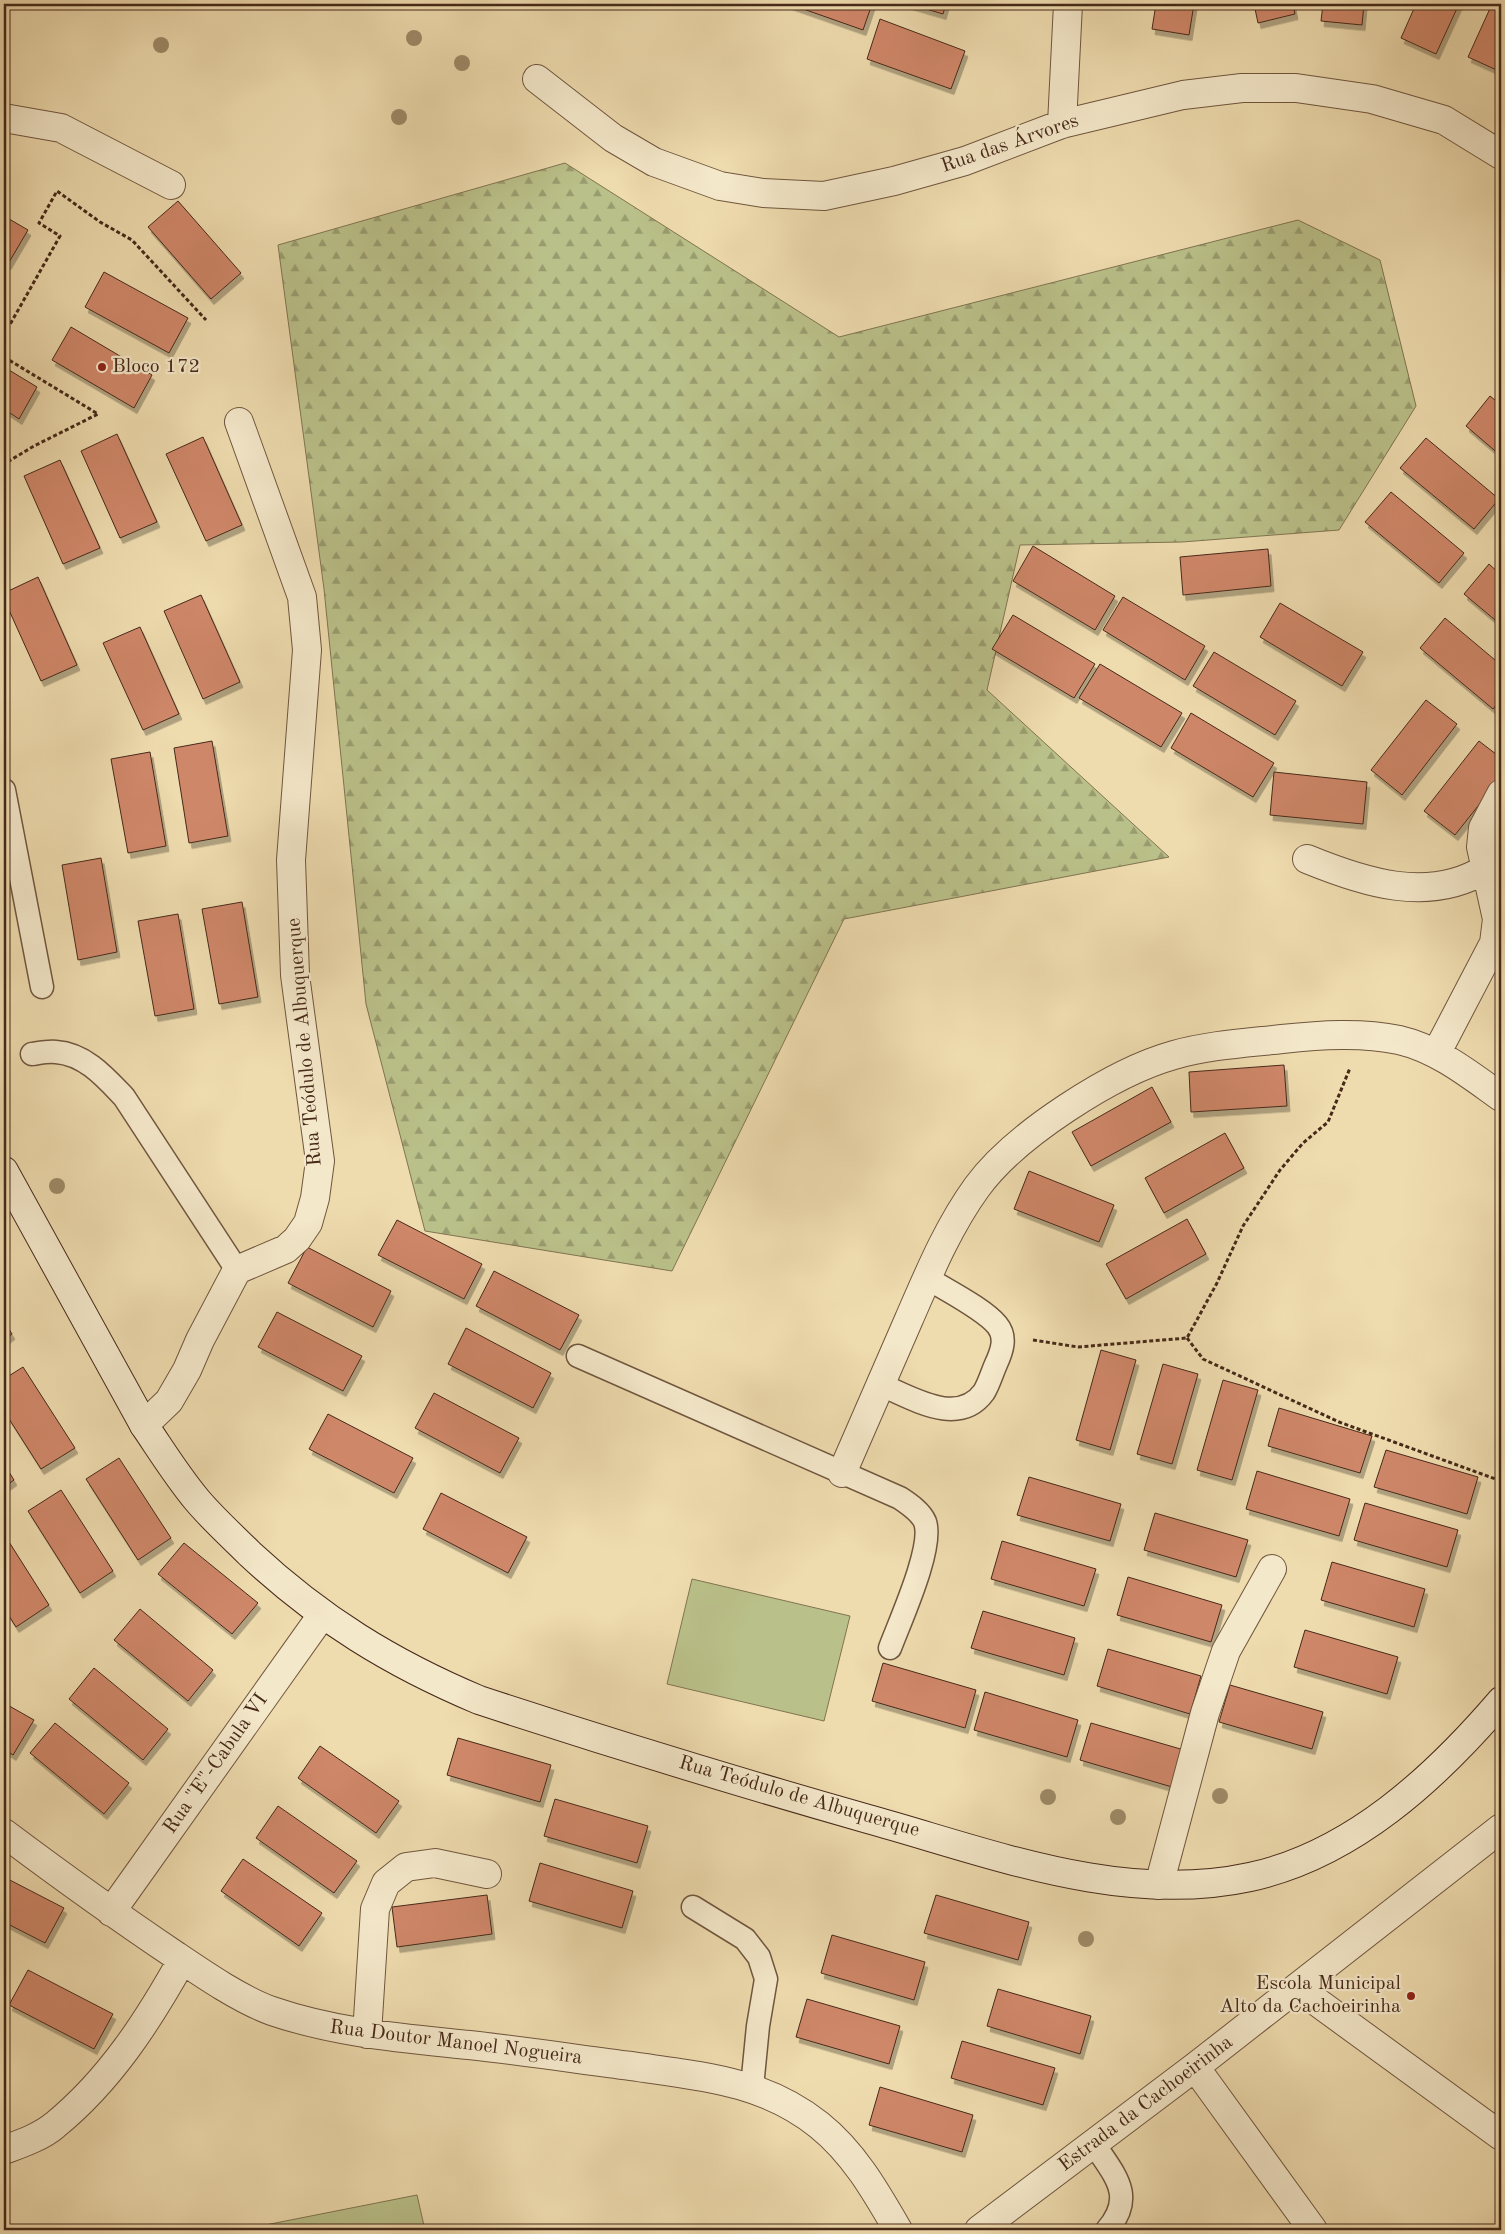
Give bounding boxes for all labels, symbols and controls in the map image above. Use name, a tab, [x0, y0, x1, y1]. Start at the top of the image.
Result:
street label: Rua das Árvores	[938, 108, 1081, 177]
place label: Bloco 172	[112, 357, 200, 377]
marker: Bloco 172	[96, 361, 108, 373]
street label: Rua Teódulo de Albuquerque	[284, 917, 326, 1167]
street label: Rua "E"-Cabula VI	[160, 1690, 272, 1838]
street label: Rua Teódulo de Albuquerque	[676, 1753, 922, 1841]
place label: Escola Municipal Alto da Cachoeirinha	[1219, 1974, 1401, 2017]
marker: Escola Municipal Alto da Cachoeirinha	[1405, 1990, 1417, 2002]
street label: Rua Doutor Manoel Nogueira	[329, 2018, 584, 2068]
street label: Estrada da Cachoeirinha	[1055, 2032, 1237, 2176]

